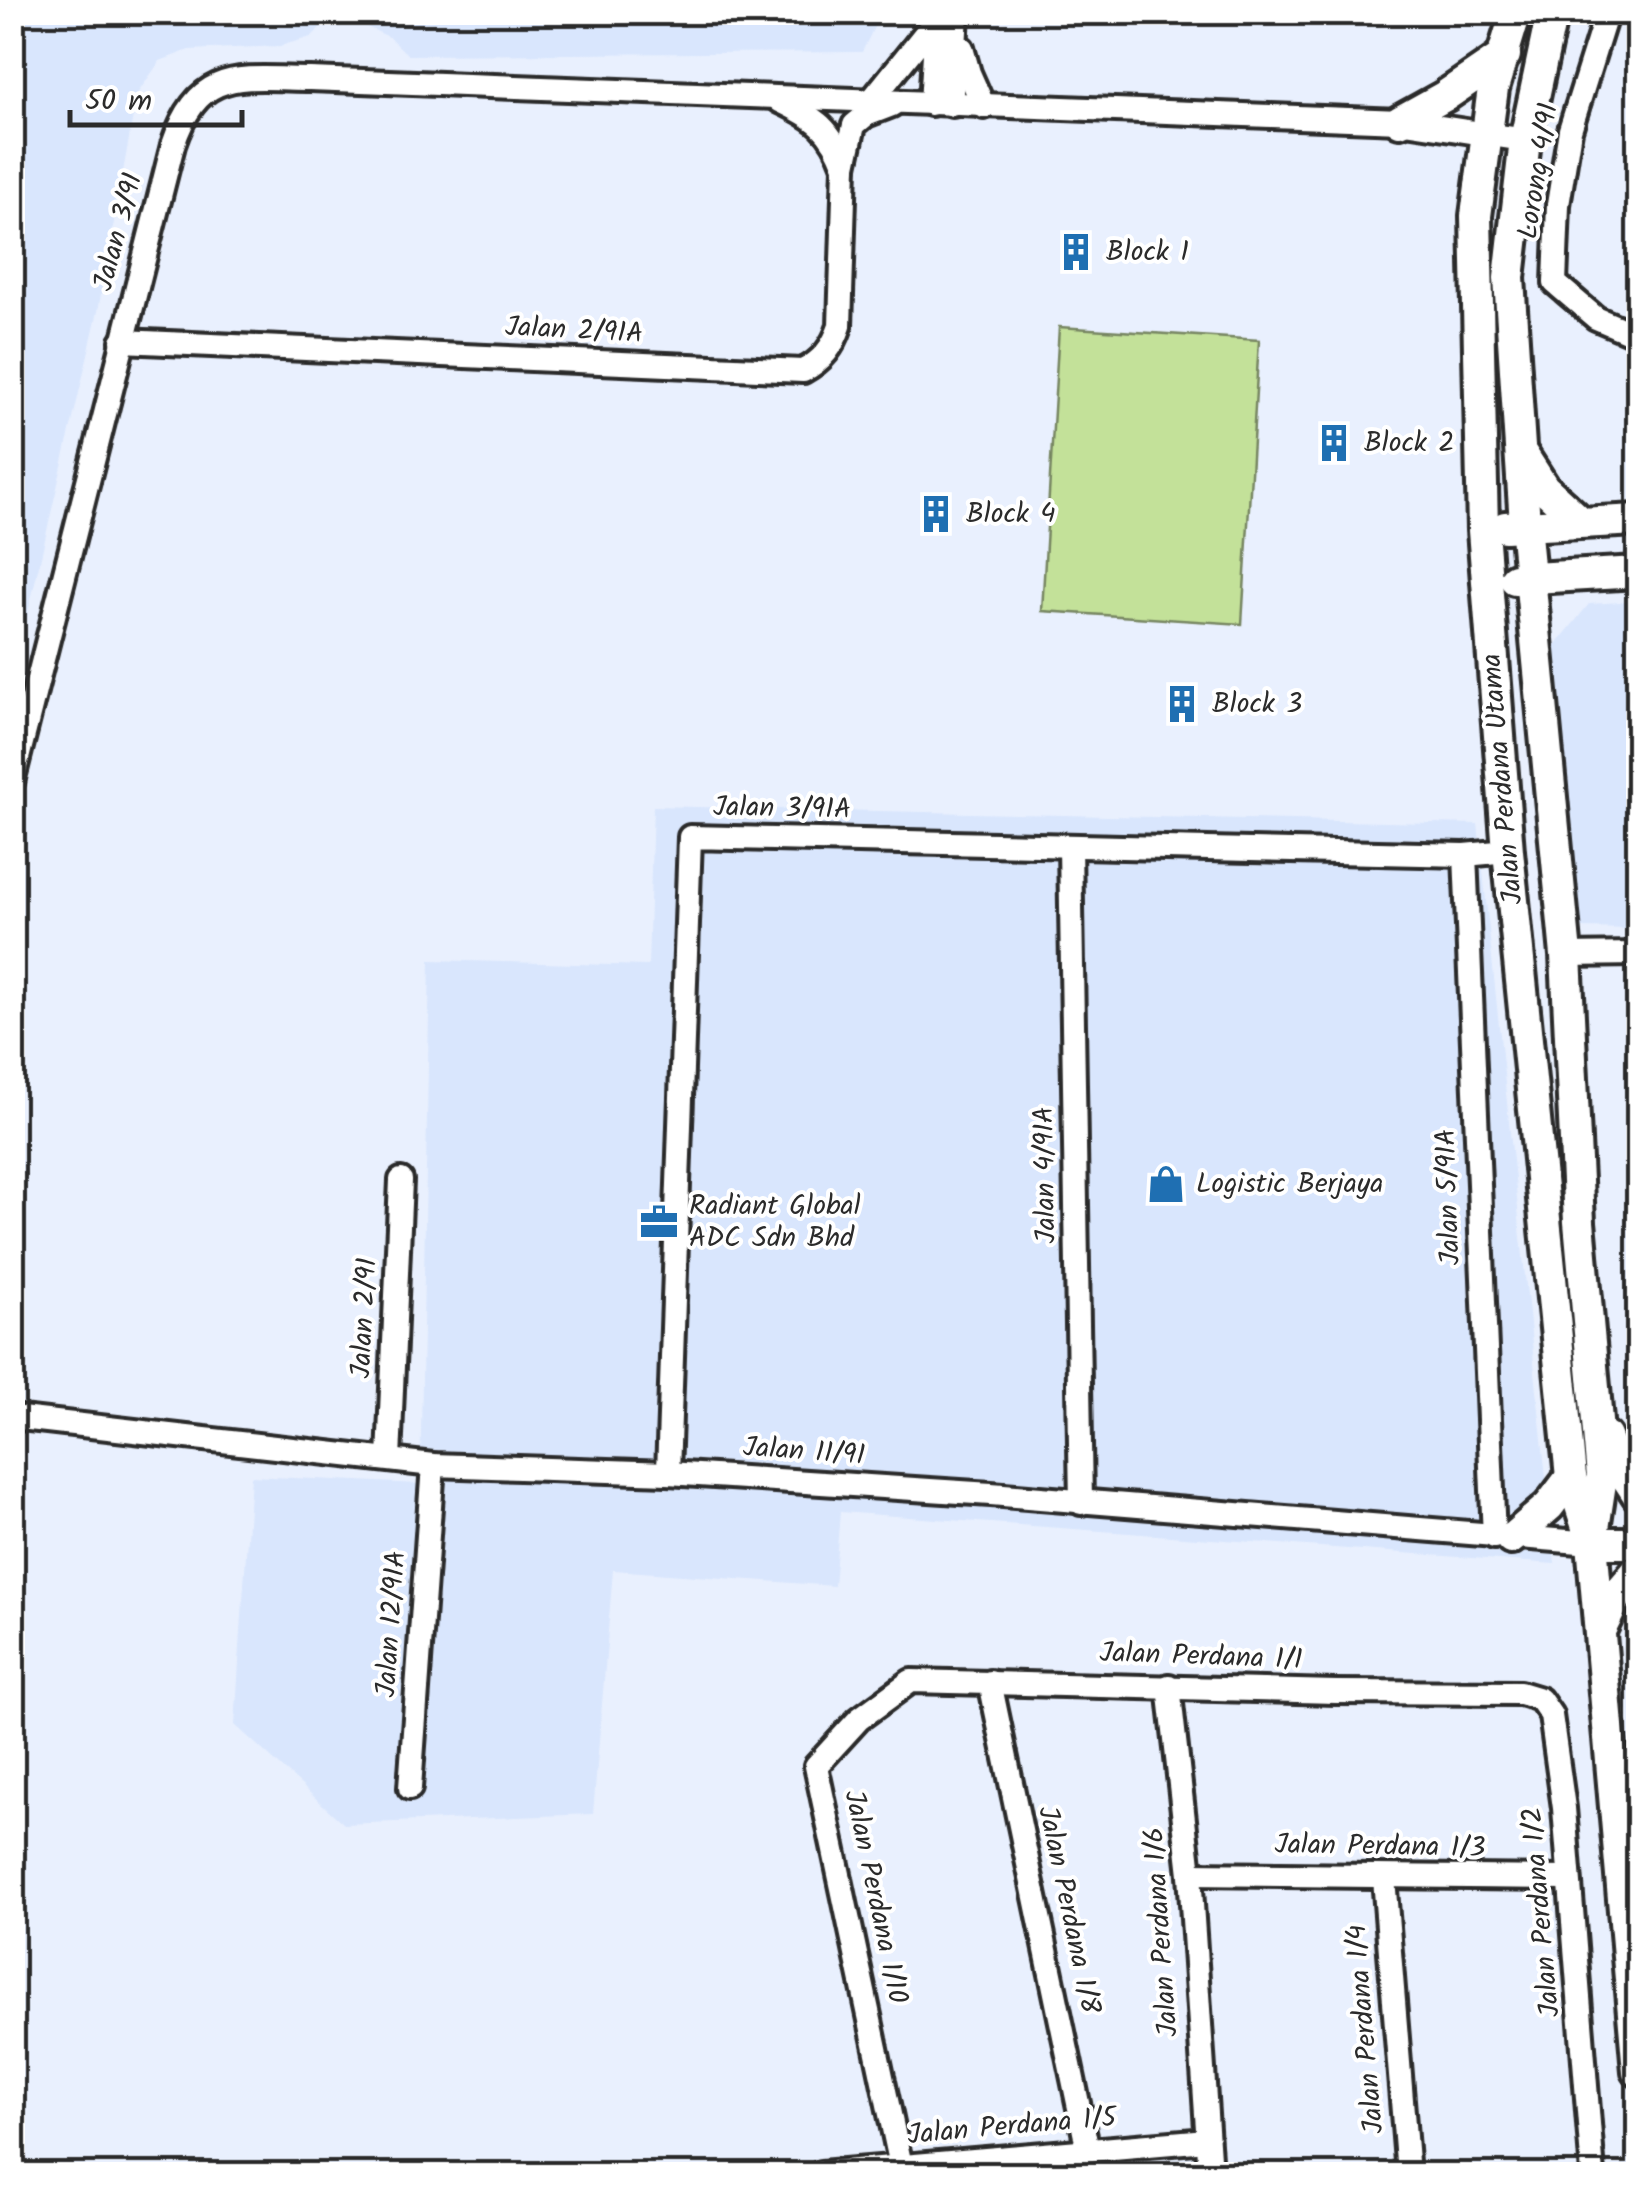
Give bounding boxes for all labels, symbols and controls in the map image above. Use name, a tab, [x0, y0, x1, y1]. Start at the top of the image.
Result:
scale bar	[70, 65, 242, 127]
text: 50 m	[85, 78, 152, 126]
street label: Lorong 4/91	[1506, 100, 1572, 242]
street label: Jalan 3/91	[82, 168, 156, 296]
place label: Block 1	[1106, 230, 1189, 275]
building icon: Block 1	[1055, 231, 1097, 273]
street label: Jalan 2/91A	[504, 305, 644, 357]
place label: Block 2	[1364, 421, 1454, 466]
building icon: Block 2	[1313, 422, 1355, 464]
place label: Block 4	[966, 492, 1056, 537]
building icon: Block 4	[915, 493, 957, 535]
street label: Jalan Perdana Utama	[1470, 652, 1536, 906]
place label: Block 3	[1212, 682, 1302, 727]
building icon: Block 3	[1161, 683, 1203, 725]
street label: Jalan 3/91A	[713, 785, 851, 833]
street label: Jalan 4/91A	[1022, 1106, 1070, 1244]
street label: Jalan 5/91A	[1424, 1128, 1474, 1266]
place label: Logistic Berjaya	[1196, 1162, 1383, 1207]
shop icon: Logistic Berjaya	[1145, 1163, 1187, 1205]
place label: Radiant Global ADC Sdn Bhd	[689, 1184, 861, 1261]
office icon: Radiant Global ADC Sdn Bhd	[638, 1201, 680, 1243]
street label: Jalan 2/91	[339, 1256, 391, 1380]
street label: Jalan 11/91	[741, 1425, 867, 1479]
street label: Jalan 12/91A	[364, 1549, 420, 1699]
street label: Jalan Perdana 1/1	[1099, 1631, 1303, 1683]
street label: Jalan Perdana 1/10	[830, 1786, 920, 2008]
street label: Jalan Perdana 1/8	[1024, 1802, 1112, 2018]
street label: Jalan Perdana 1/2	[1510, 1805, 1574, 2019]
street label: Jalan Perdana 1/3	[1274, 1823, 1486, 1871]
street label: Jalan Perdana 1/6	[1132, 1826, 1192, 2038]
street label: Jalan Perdana 1/4	[1334, 1922, 1398, 2136]
street label: Jalan Perdana 1/5	[906, 2095, 1120, 2159]

